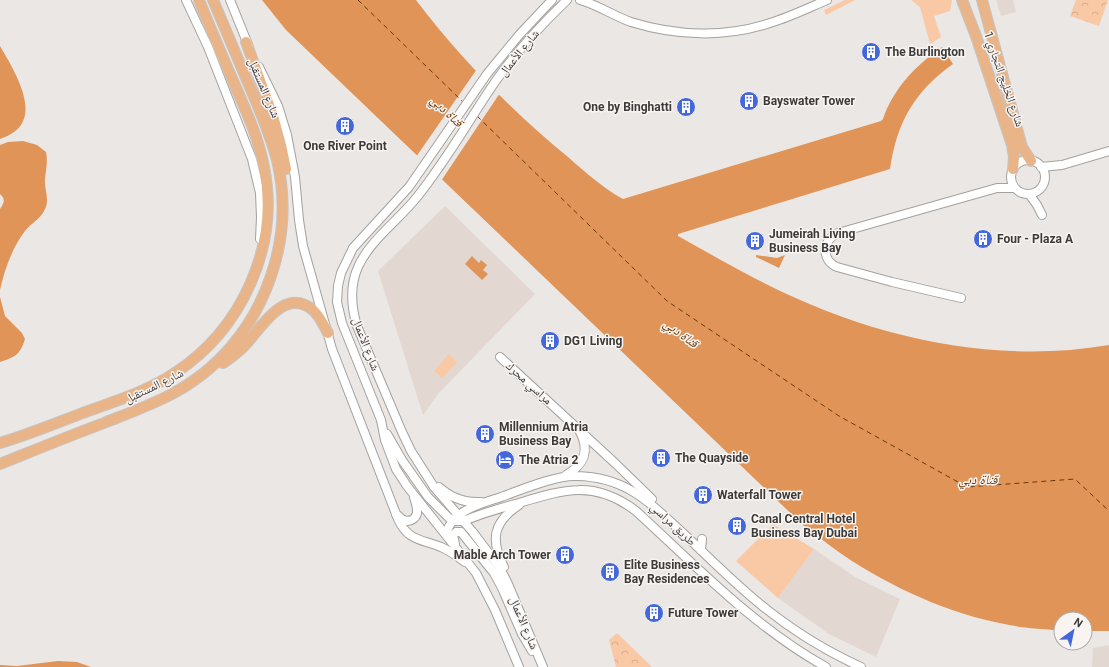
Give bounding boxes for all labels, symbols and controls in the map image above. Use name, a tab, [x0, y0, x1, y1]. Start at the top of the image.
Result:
street label: شارع الأعمال	[496, 27, 543, 80]
street label: شارع الخليج التجاري 1	[978, 29, 1027, 130]
building icon: The Burlington	[860, 41, 882, 63]
place label: The Burlington	[885, 45, 965, 59]
street label: شارع المستقبل	[244, 56, 283, 121]
building icon: Bayswater Tower	[738, 90, 760, 112]
water label: قناة دبي	[425, 92, 468, 134]
place label: Bayswater Tower	[763, 94, 856, 108]
building icon: One by Binghatti	[675, 96, 697, 118]
place label: One by Binghatti	[583, 100, 672, 114]
building icon: One River Point	[334, 115, 356, 137]
place label: One River Point	[303, 139, 387, 153]
place label: Jumeirah Living Business Bay	[769, 227, 855, 255]
building icon: Four - Plaza A	[972, 228, 994, 250]
building icon: Jumeirah Living Business Bay	[744, 230, 766, 252]
place label: Four - Plaza A	[997, 232, 1074, 246]
street label: شارع الأعمال	[348, 315, 383, 373]
water label: قناة دبي	[659, 315, 703, 355]
building icon: DG1 Living	[539, 330, 561, 352]
place label: DG1 Living	[564, 334, 622, 348]
street label: مراسي محرك	[501, 359, 555, 410]
street label: شارع المستقبل	[122, 366, 186, 407]
place label: Millennium Atria Business Bay	[499, 420, 589, 448]
building icon: Millennium Atria Business Bay	[474, 423, 496, 445]
building icon: The Quayside	[650, 447, 672, 469]
hotel icon: The Atria 2	[494, 449, 516, 471]
place label: The Quayside	[675, 451, 749, 465]
place label: The Atria 2	[519, 453, 579, 467]
water label: قناة دبي	[959, 472, 1000, 490]
building icon: Waterfall Tower	[692, 484, 714, 506]
place label: Waterfall Tower	[717, 488, 802, 502]
street label: طريق مراسي	[645, 499, 699, 551]
place label: Canal Central Hotel Business Bay Dubai	[751, 512, 857, 540]
building icon: Canal Central Hotel Business Bay Dubai	[726, 515, 748, 537]
building icon: Mable Arch Tower	[554, 544, 576, 566]
place label: Mable Arch Tower	[454, 548, 552, 562]
place label: Elite Business Bay Residences	[624, 558, 709, 586]
building icon: Elite Business Bay Residences	[599, 561, 621, 583]
street label: شارع الأعمال	[506, 594, 541, 652]
building icon: Future Tower	[643, 602, 665, 624]
place label: Future Tower	[668, 606, 739, 620]
north arrow	[1053, 611, 1093, 651]
text: N	[1071, 615, 1085, 631]

